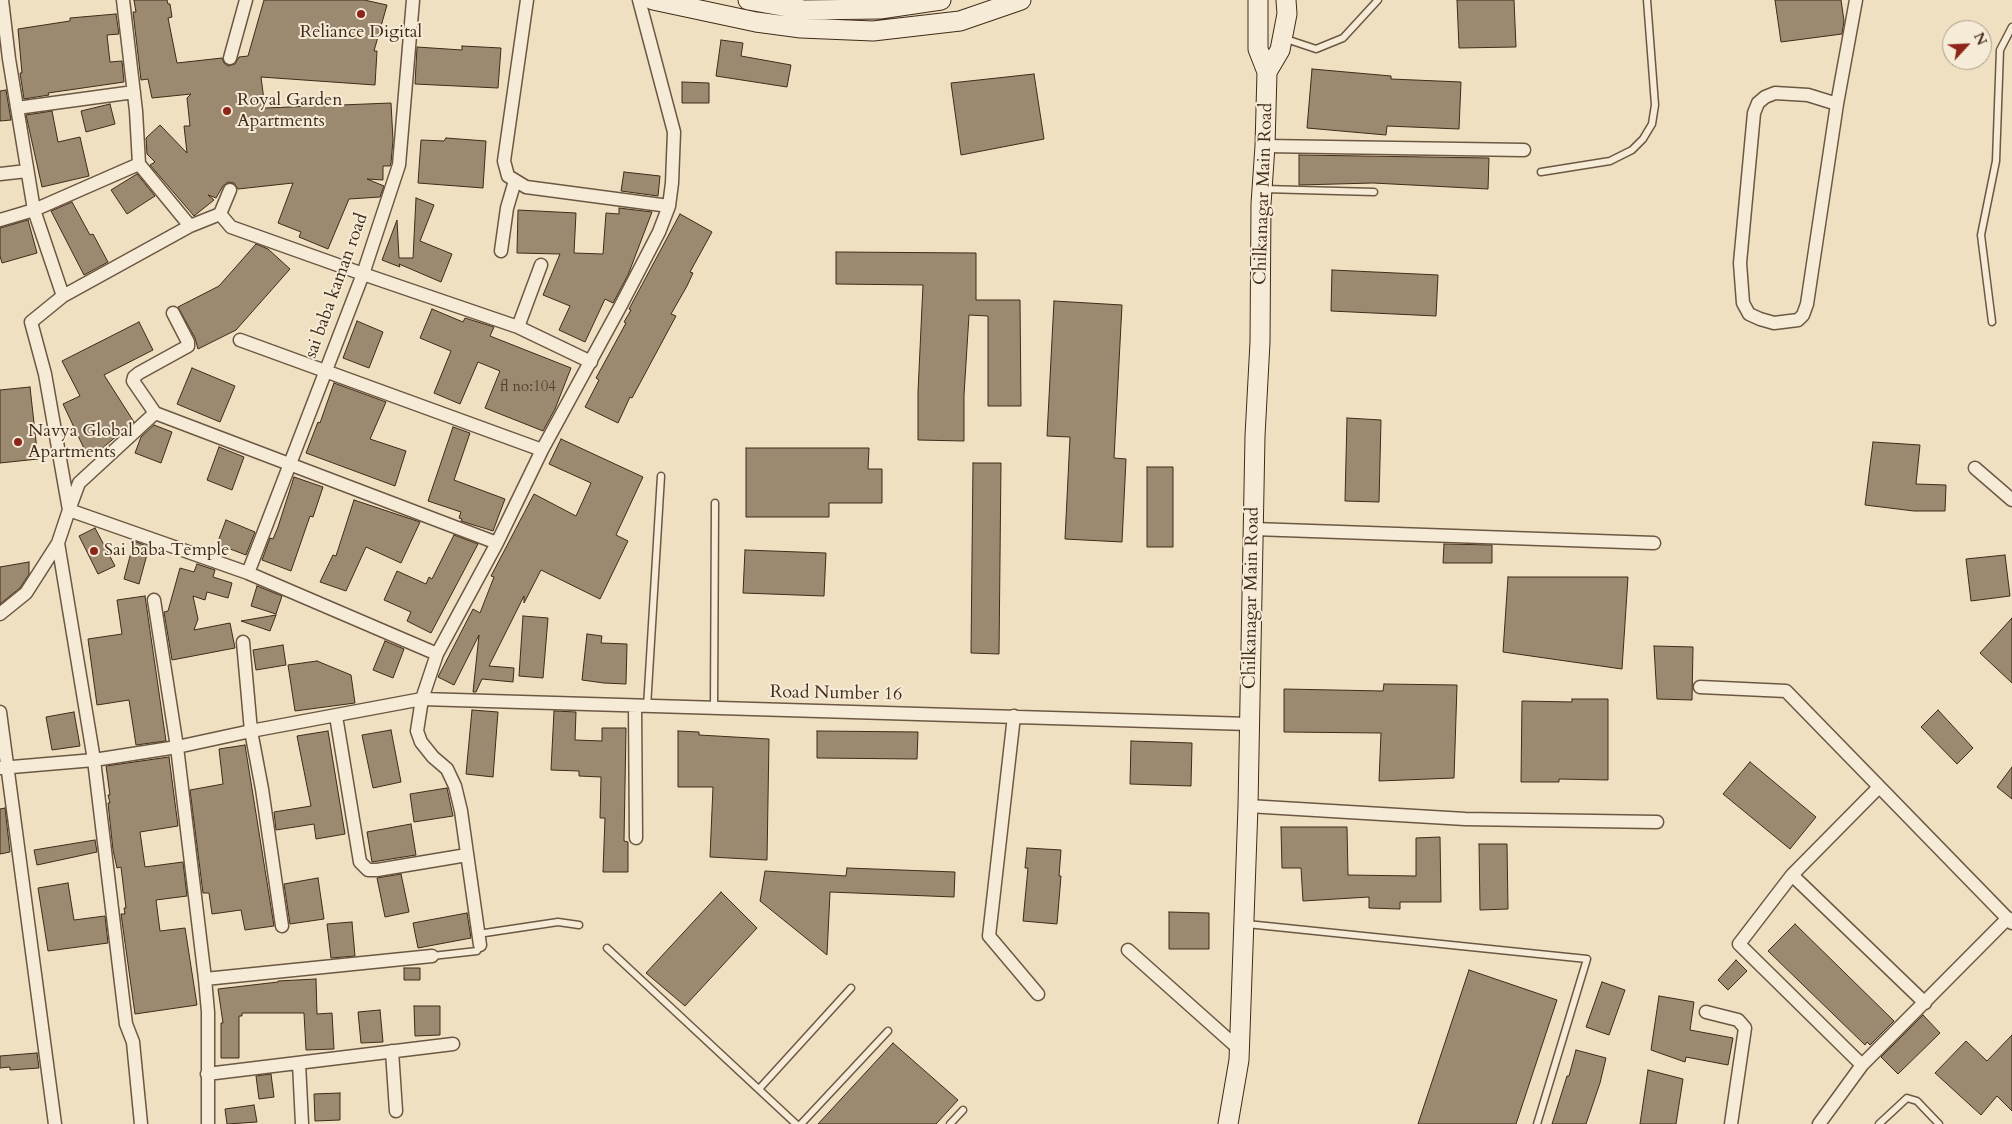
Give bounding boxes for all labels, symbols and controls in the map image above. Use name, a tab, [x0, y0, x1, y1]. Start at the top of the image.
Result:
marker: Reliance Digital	[355, 8, 367, 20]
north arrow	[1942, 20, 1992, 70]
place label: Reliance Digital	[300, 22, 422, 44]
text: N	[1969, 29, 1991, 48]
place label: Royal Garden Apartments	[237, 90, 342, 132]
street label: Chilkanagar Main Road	[1250, 102, 1278, 286]
marker: Royal Garden Apartments	[221, 105, 233, 117]
street label: sai baba kaman road	[301, 211, 373, 361]
house number: fl no:104	[500, 379, 556, 397]
place label: Navya Global Apartments	[28, 421, 133, 464]
marker: Navya Global Apartments	[12, 436, 24, 448]
street label: Chilkanagar Main Road	[1240, 507, 1264, 689]
place label: Sai baba Temple	[104, 540, 229, 562]
marker: Sai baba Temple	[88, 545, 100, 557]
street label: Road Number 16	[770, 682, 902, 706]

